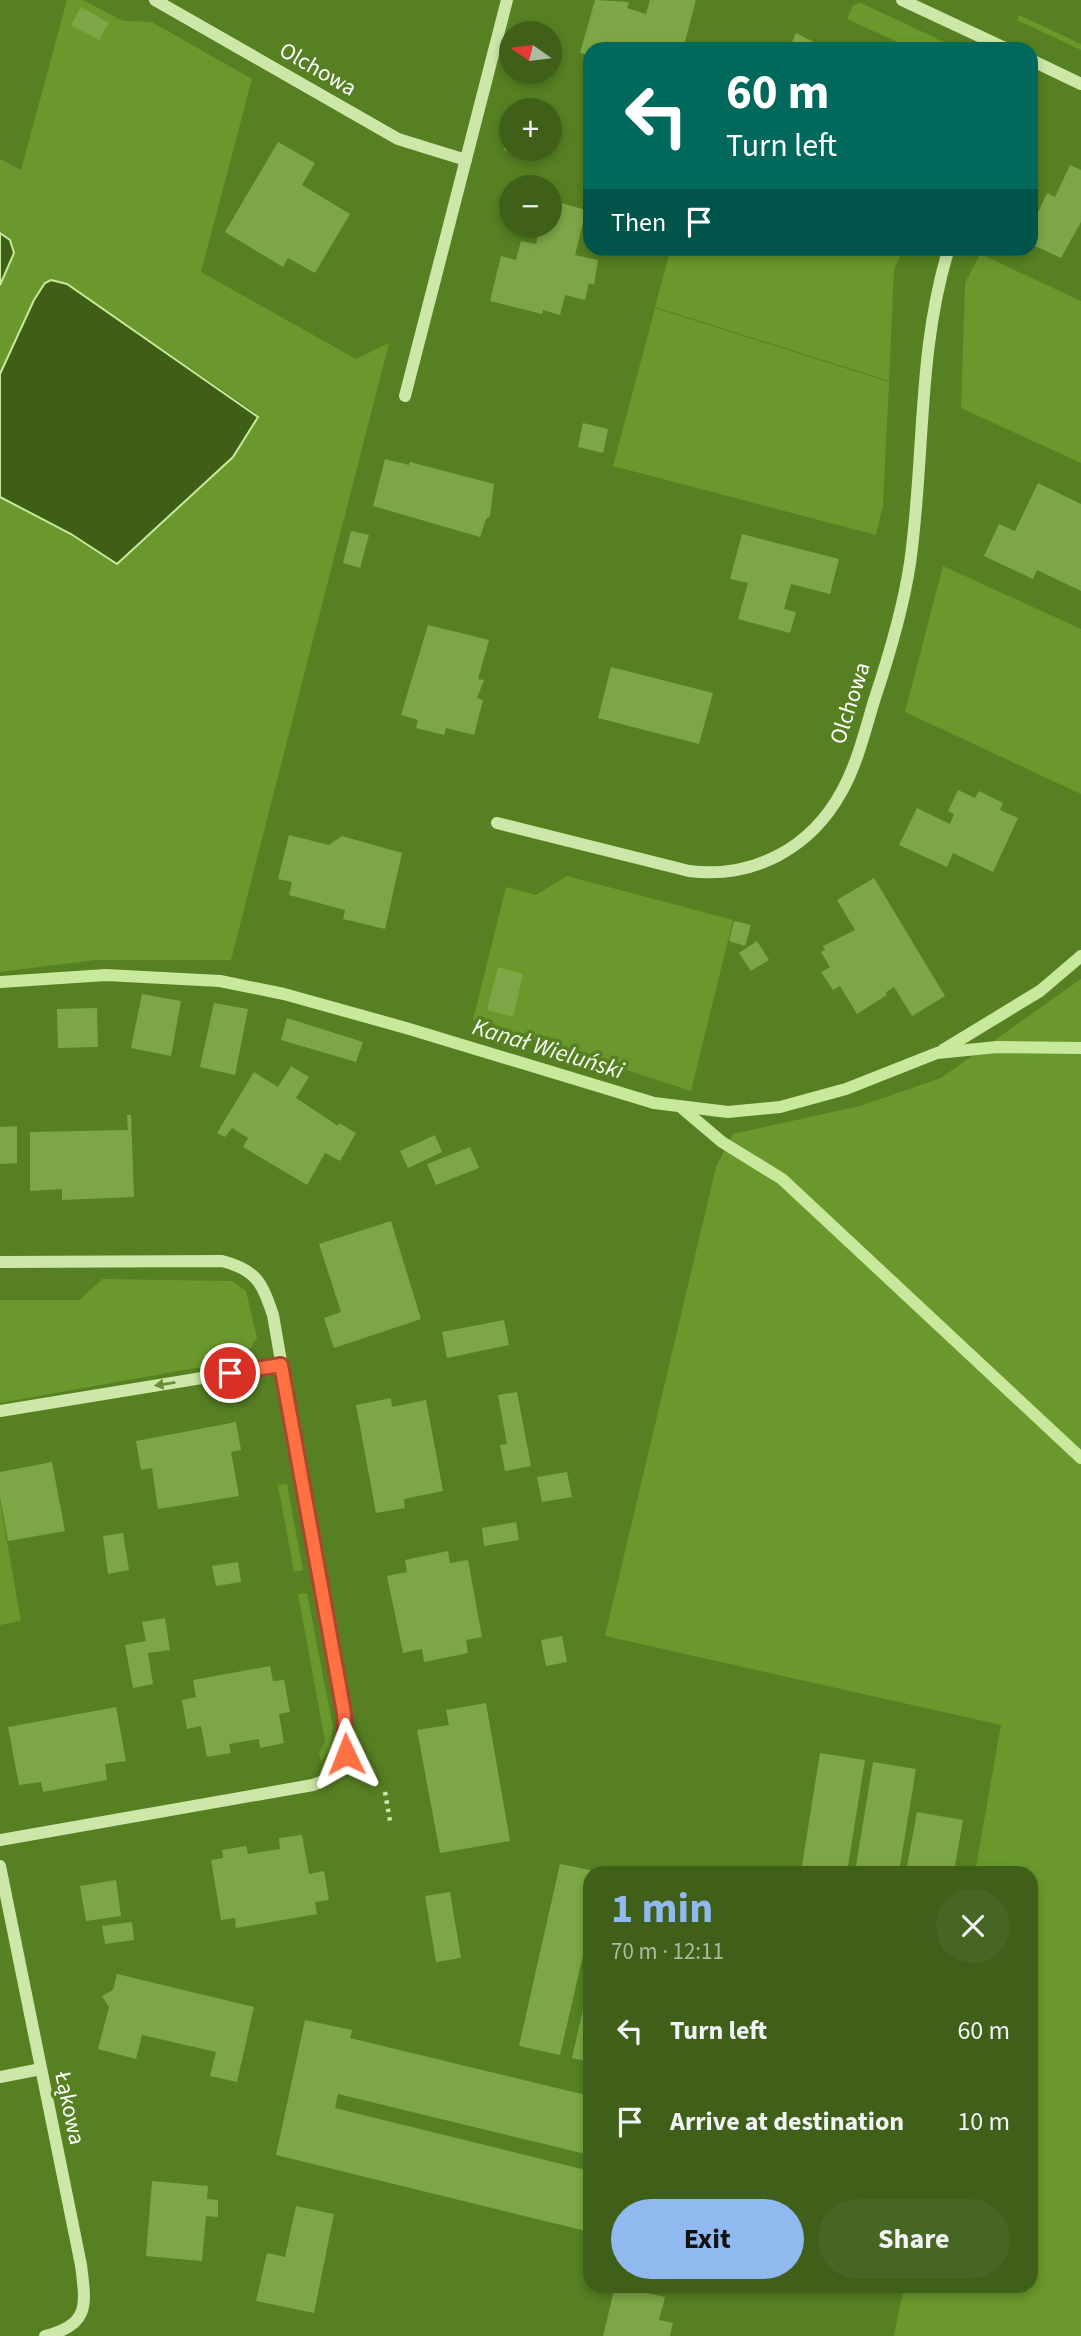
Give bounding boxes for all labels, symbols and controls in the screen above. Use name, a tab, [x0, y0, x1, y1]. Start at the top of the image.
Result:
north arrow	[499, 21, 562, 84]
map controls	[499, 21, 562, 238]
street label: Olchowa	[273, 34, 363, 104]
text: 60 m	[726, 58, 830, 128]
icon: left	[611, 70, 702, 161]
button: +	[499, 98, 562, 161]
text: Turn left	[726, 123, 837, 169]
button: −	[499, 175, 562, 238]
icon: arrive	[680, 203, 718, 241]
text: Then	[611, 204, 666, 241]
street label: Olchowa	[821, 658, 879, 748]
water label: Kanał Wieluński	[468, 1009, 628, 1089]
pin	[200, 1343, 260, 1403]
icon: arrive	[211, 1354, 249, 1392]
one-way arrow	[154, 1379, 176, 1390]
position arrow	[309, 1717, 383, 1791]
text: 1 min	[611, 1879, 713, 1939]
button: close	[936, 1889, 1010, 1963]
text: 70 m · 12:11	[611, 1935, 724, 1968]
icon: left	[611, 2012, 649, 2050]
text: Turn left	[670, 2012, 767, 2049]
text: 60 m	[957, 2012, 1010, 2049]
street label: Łąkowa	[46, 2067, 94, 2148]
icon: arrive	[611, 2103, 649, 2141]
text: Arrive at destination	[670, 2103, 904, 2140]
text: 10 m	[957, 2103, 1010, 2140]
button: Exit	[611, 2199, 804, 2279]
button: Share	[818, 2199, 1010, 2279]

